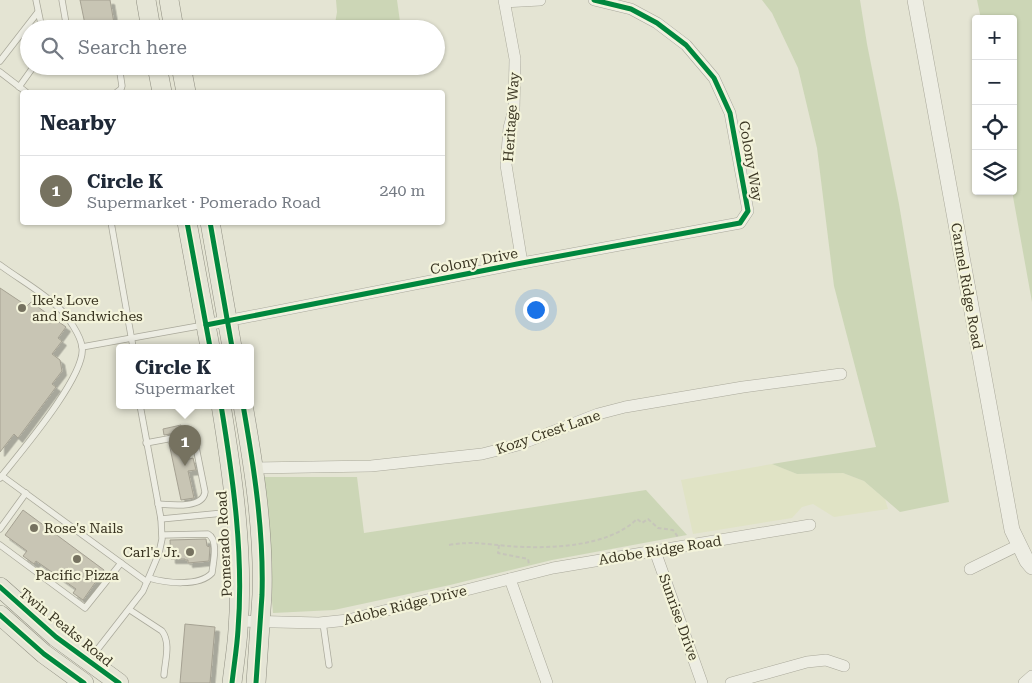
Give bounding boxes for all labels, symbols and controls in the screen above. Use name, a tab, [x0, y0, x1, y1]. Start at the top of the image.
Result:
map controls	[972, 15, 1017, 195]
button: +	[972, 15, 1017, 60]
search box	[20, 20, 445, 75]
icon: search	[38, 34, 66, 62]
text: Search here	[78, 36, 187, 59]
button: −	[972, 60, 1017, 105]
street label: Heritage Way	[500, 71, 522, 163]
button: locate	[972, 105, 1017, 150]
text: Nearby	[40, 111, 116, 135]
street label: Colony Way	[736, 119, 766, 203]
button: layers	[972, 150, 1017, 195]
text: Circle K	[87, 170, 163, 193]
text: 1	[52, 181, 60, 200]
text: 240 m	[379, 181, 425, 200]
text: Supermarket · Pomerado Road	[87, 193, 321, 212]
street label: Carmel Ridge Road	[948, 222, 986, 350]
street label: Colony Drive	[429, 245, 519, 277]
place label: Ike's Love and Sandwiches	[32, 292, 143, 324]
your location	[523, 297, 549, 323]
marker: Ike's Love and Sandwiches	[16, 302, 28, 314]
popup	[116, 344, 254, 409]
text: Circle K	[135, 356, 211, 379]
text: Supermarket	[135, 379, 235, 398]
street label: Kozy Crest Lane	[494, 407, 602, 457]
pin: 1	[169, 425, 201, 466]
street label: Pomerado Road	[213, 490, 235, 598]
place label: Rose's Nails	[44, 520, 124, 536]
marker: Rose's Nails	[28, 522, 40, 534]
street label: Adobe Ridge Road	[598, 532, 723, 568]
place label: Carl's Jr.	[123, 544, 180, 560]
marker: Carl's Jr.	[184, 546, 196, 558]
marker: Pacific Pizza	[71, 553, 83, 565]
place label: Pacific Pizza	[35, 567, 119, 583]
street label: Sunrise Drive	[656, 571, 702, 663]
street label: Adobe Ridge Drive	[342, 582, 468, 628]
street label: Twin Peaks Road	[16, 585, 116, 669]

